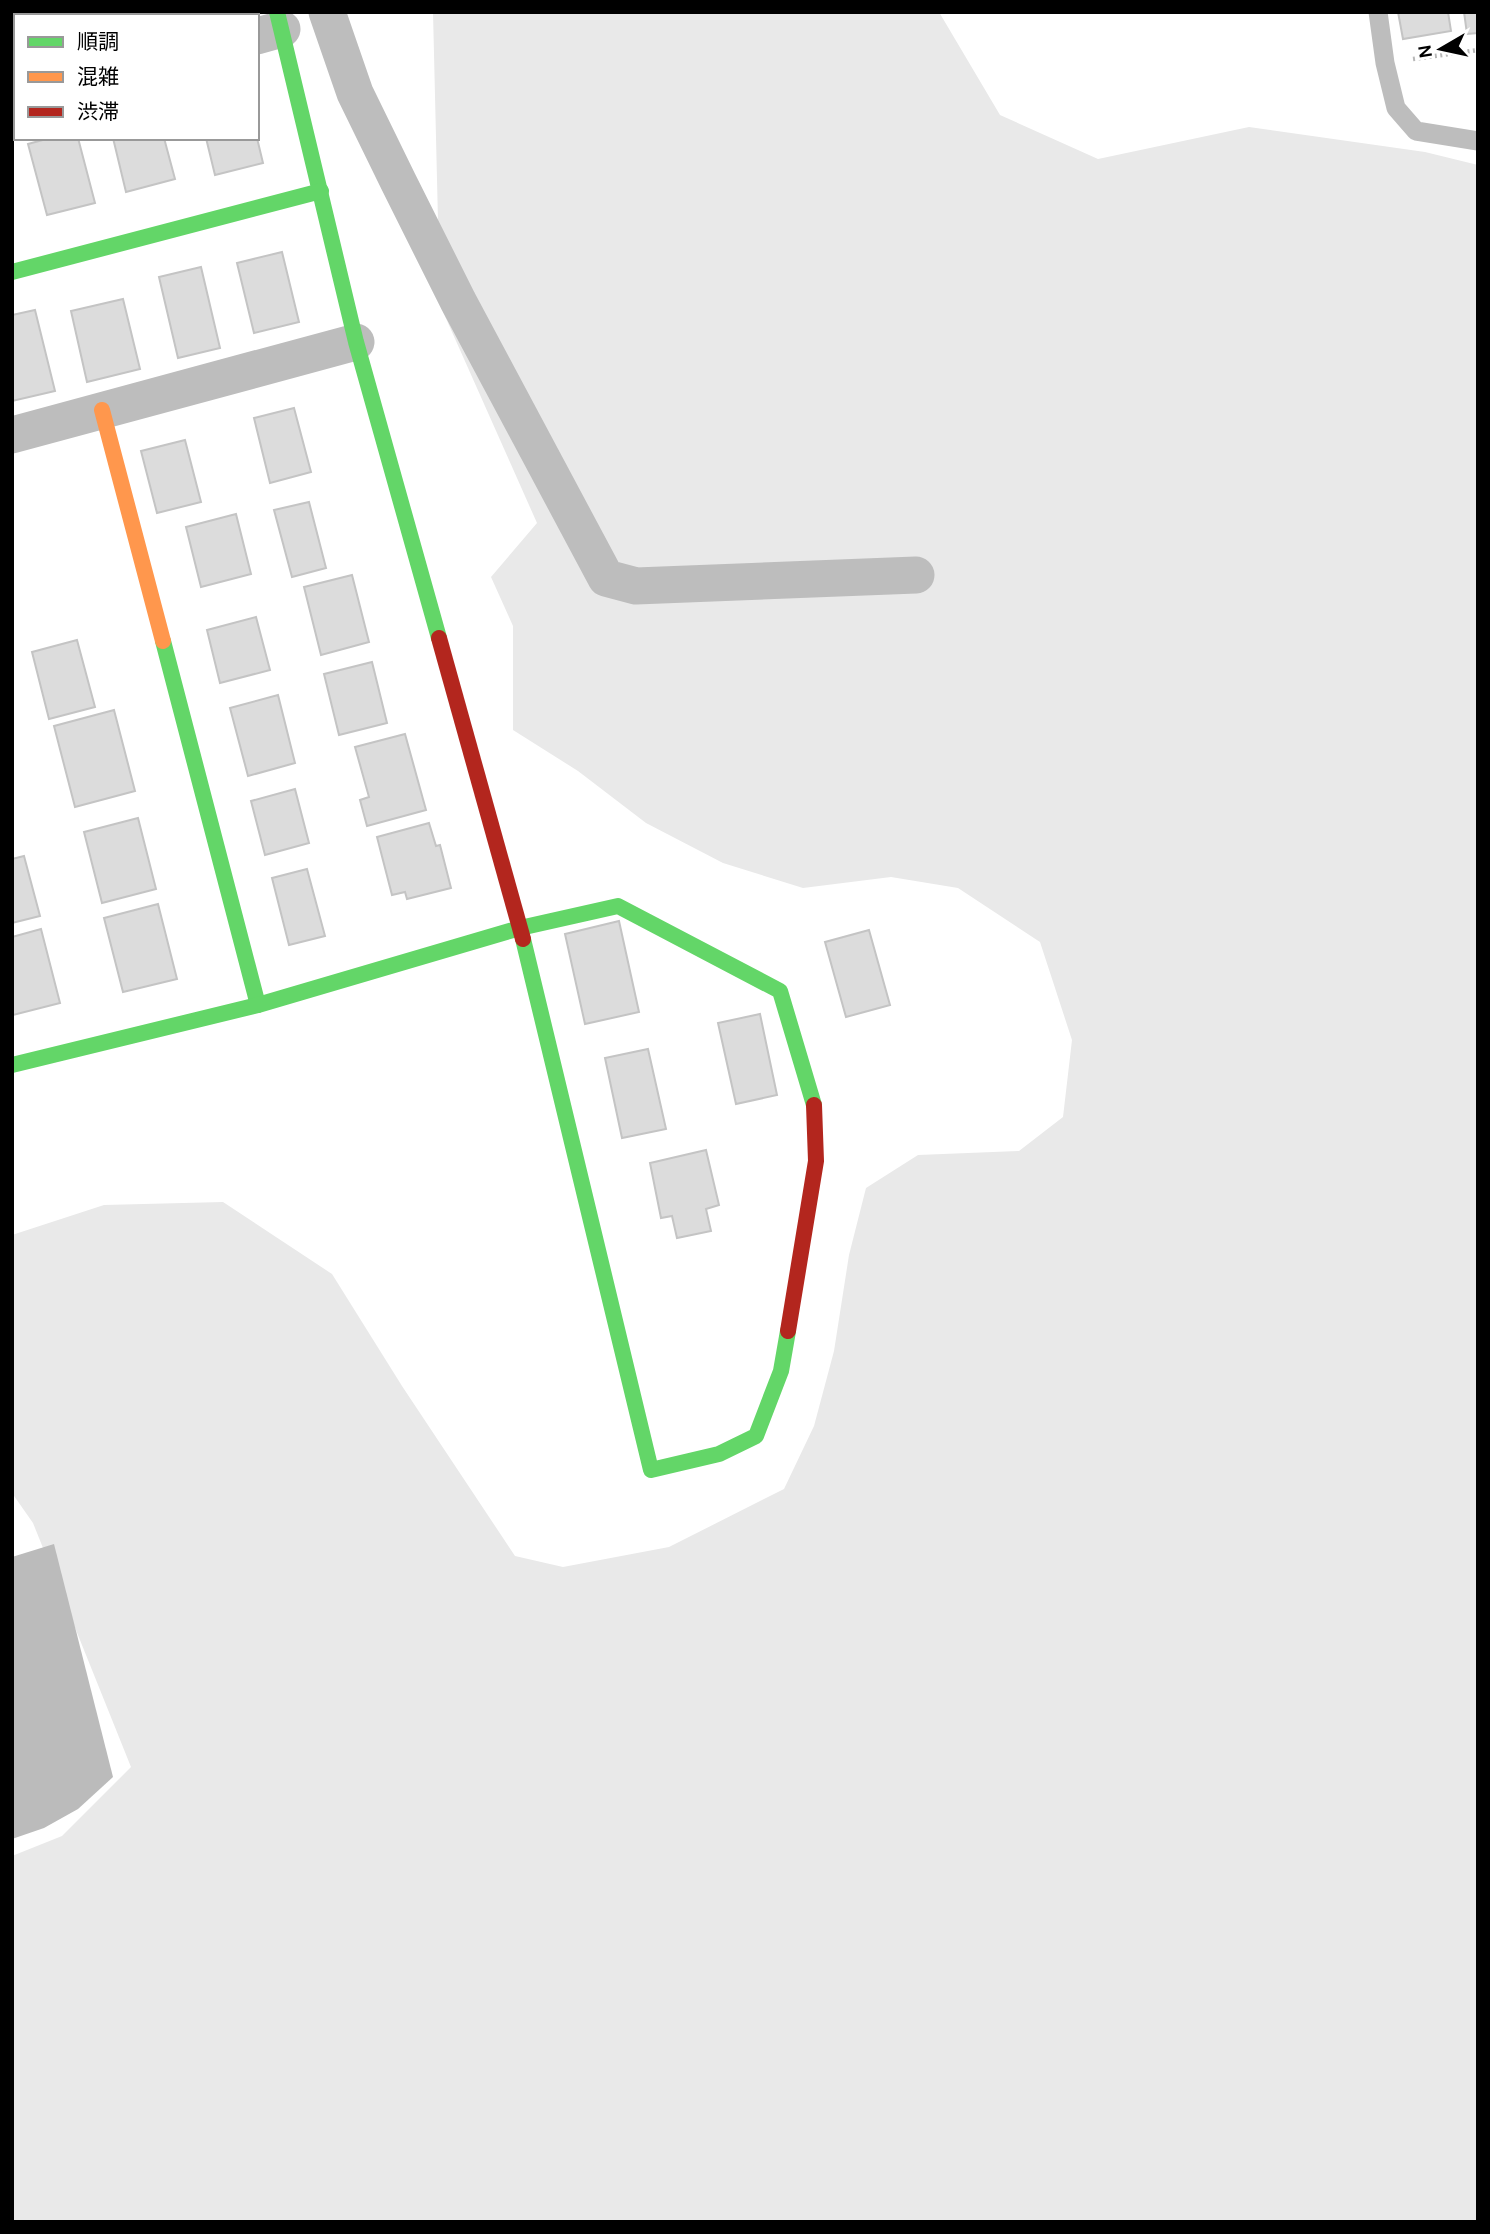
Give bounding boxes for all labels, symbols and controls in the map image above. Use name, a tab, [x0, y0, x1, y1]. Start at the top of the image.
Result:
legend	[14, 14, 259, 140]
north arrow	[1406, 14, 1476, 84]
text: 順調	[77, 30, 119, 54]
text: N	[1413, 43, 1437, 60]
text: 混雑	[77, 65, 119, 89]
text: 渋滞	[77, 100, 119, 124]

